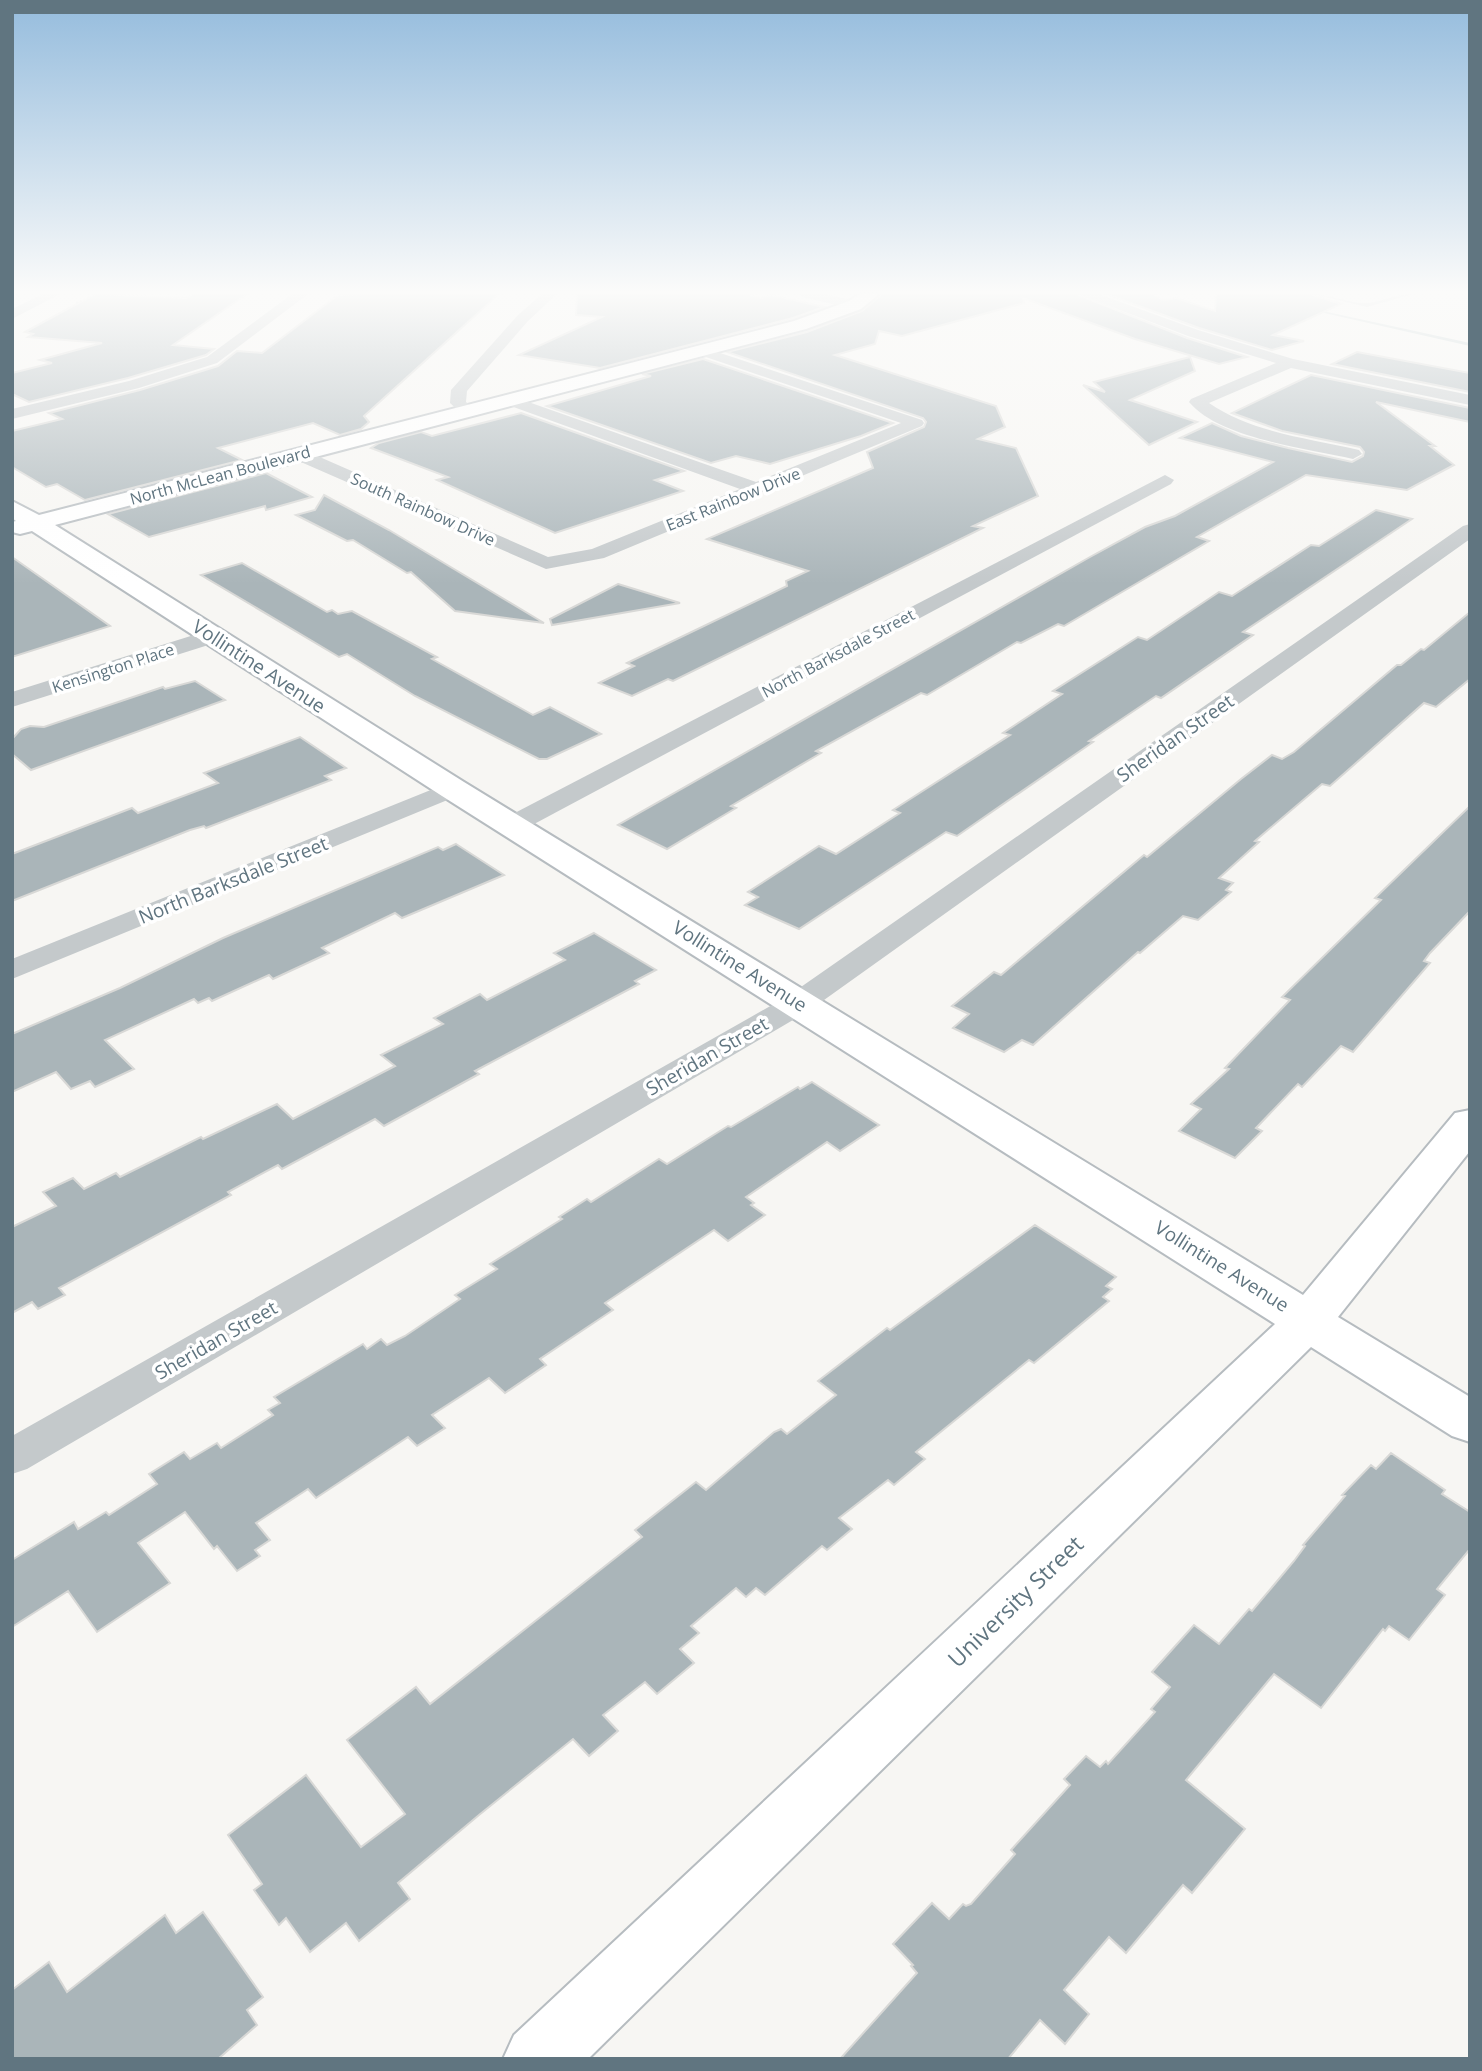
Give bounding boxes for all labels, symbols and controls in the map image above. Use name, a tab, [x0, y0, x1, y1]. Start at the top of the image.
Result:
street label: North McLean Boulevard	[127, 440, 313, 510]
street label: East Rainbow Drive	[663, 462, 803, 536]
street label: South Rainbow Drive	[347, 467, 499, 551]
street label: North Barksdale Street	[758, 603, 919, 703]
street label: Vollintine Avenue	[187, 613, 331, 719]
street label: Kensington Place	[49, 638, 177, 698]
street label: Sheridan Street	[1111, 688, 1239, 788]
street label: North Barksdale Street	[134, 830, 332, 930]
street label: Vollintine Avenue	[668, 914, 812, 1018]
street label: Sheridan Street	[641, 1010, 773, 1102]
street label: Vollintine Avenue	[1150, 1214, 1294, 1318]
street label: Sheridan Street	[150, 1294, 282, 1386]
street label: University Street	[940, 1528, 1090, 1674]

